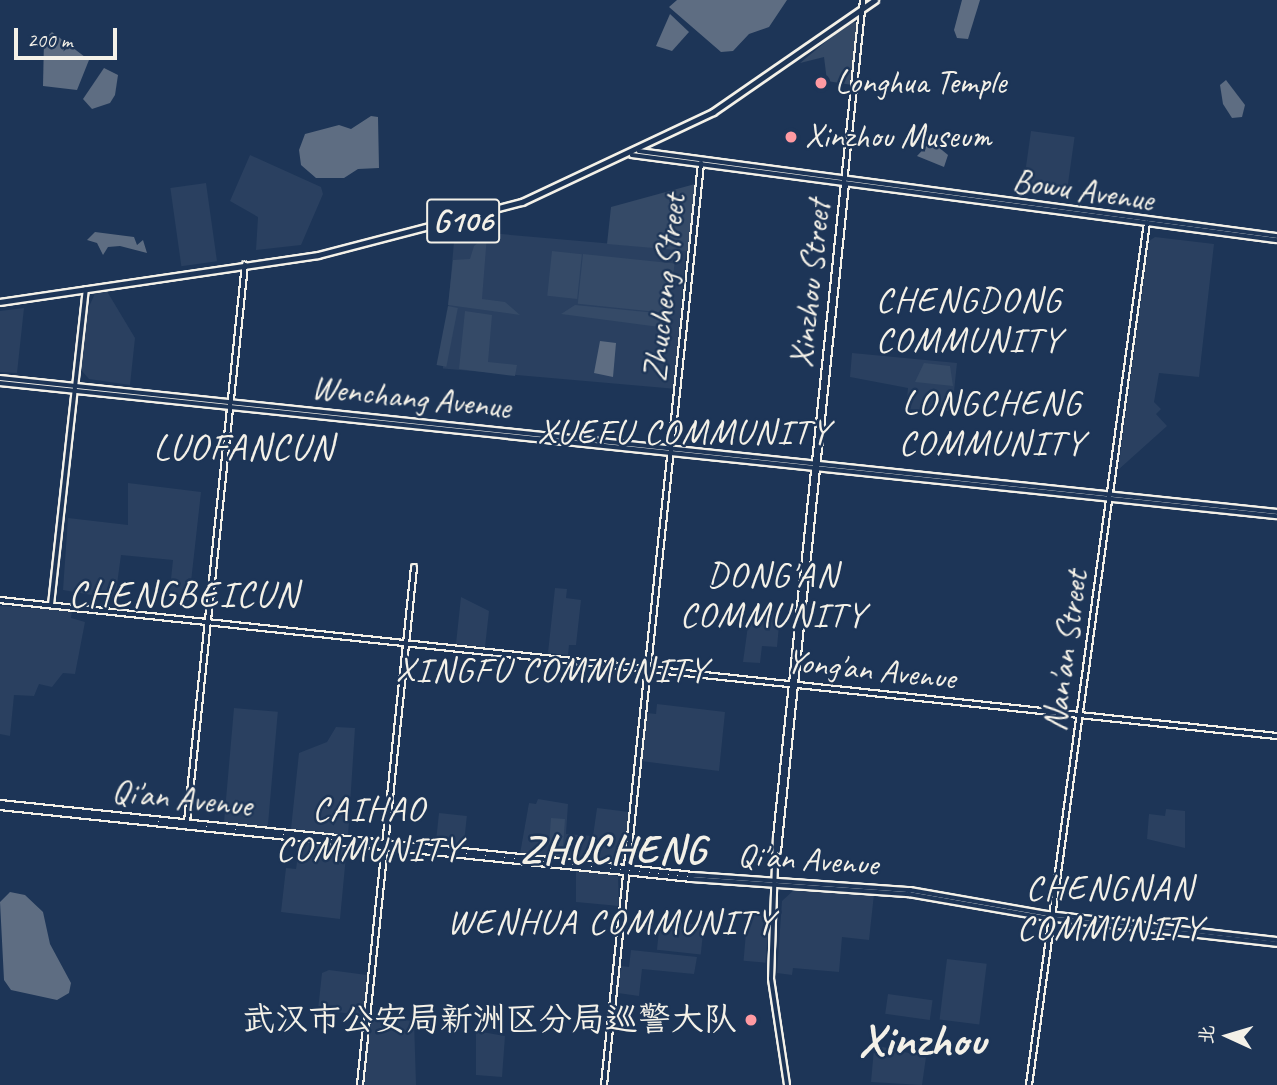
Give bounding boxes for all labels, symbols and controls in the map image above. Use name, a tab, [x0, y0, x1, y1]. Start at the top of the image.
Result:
scale bar	[18, 14, 121, 58]
text: 200 m	[27, 27, 72, 53]
place label: Longhua Temple	[835, 63, 1006, 103]
marker: Longhua Temple	[813, 75, 829, 91]
place label: Xinzhou Museum	[805, 117, 991, 157]
marker: Xinzhou Museum	[783, 129, 799, 145]
street label: Bowu Avenue	[1010, 162, 1156, 220]
road number: G106	[424, 192, 502, 250]
street label: Zhucheng Street	[635, 192, 695, 384]
street label: Xinzhou Street	[783, 199, 839, 369]
district label: CHENGDONG COMMUNITY	[877, 279, 1061, 361]
street label: Wenchang Avenue	[310, 368, 512, 428]
district label: LONGCHENG COMMUNITY	[900, 382, 1084, 464]
district label: XUEFU COMMUNITY	[539, 411, 829, 453]
district label: LUOFANCUN	[156, 425, 332, 469]
district label: DONG'AN COMMUNITY	[681, 554, 865, 636]
street label: Nan'an Street	[1035, 568, 1097, 734]
district label: CHENGBEICUN	[71, 572, 297, 616]
street label: Yong'an Avenue	[784, 641, 958, 699]
district label: XINGFU COMMUNITY	[398, 649, 706, 691]
street label: Qi'an Avenue	[110, 772, 254, 826]
district label: CAIHAO COMMUNITY	[277, 788, 461, 870]
district label: ZHUCHENG	[521, 825, 707, 873]
street label: Qi'an Avenue	[737, 835, 879, 885]
district label: CHENGNAN COMMUNITY	[1018, 867, 1202, 949]
district label: WENHUA COMMUNITY	[450, 901, 772, 943]
place label: 武汉市公安局新洲区分局巡警大队	[242, 1000, 737, 1040]
north arrow	[1193, 1001, 1263, 1071]
marker: 武汉市公安局新洲区分局巡警大队	[743, 1012, 759, 1028]
district label: Xinzhou	[859, 1012, 985, 1068]
text: 北	[1194, 1024, 1220, 1045]

